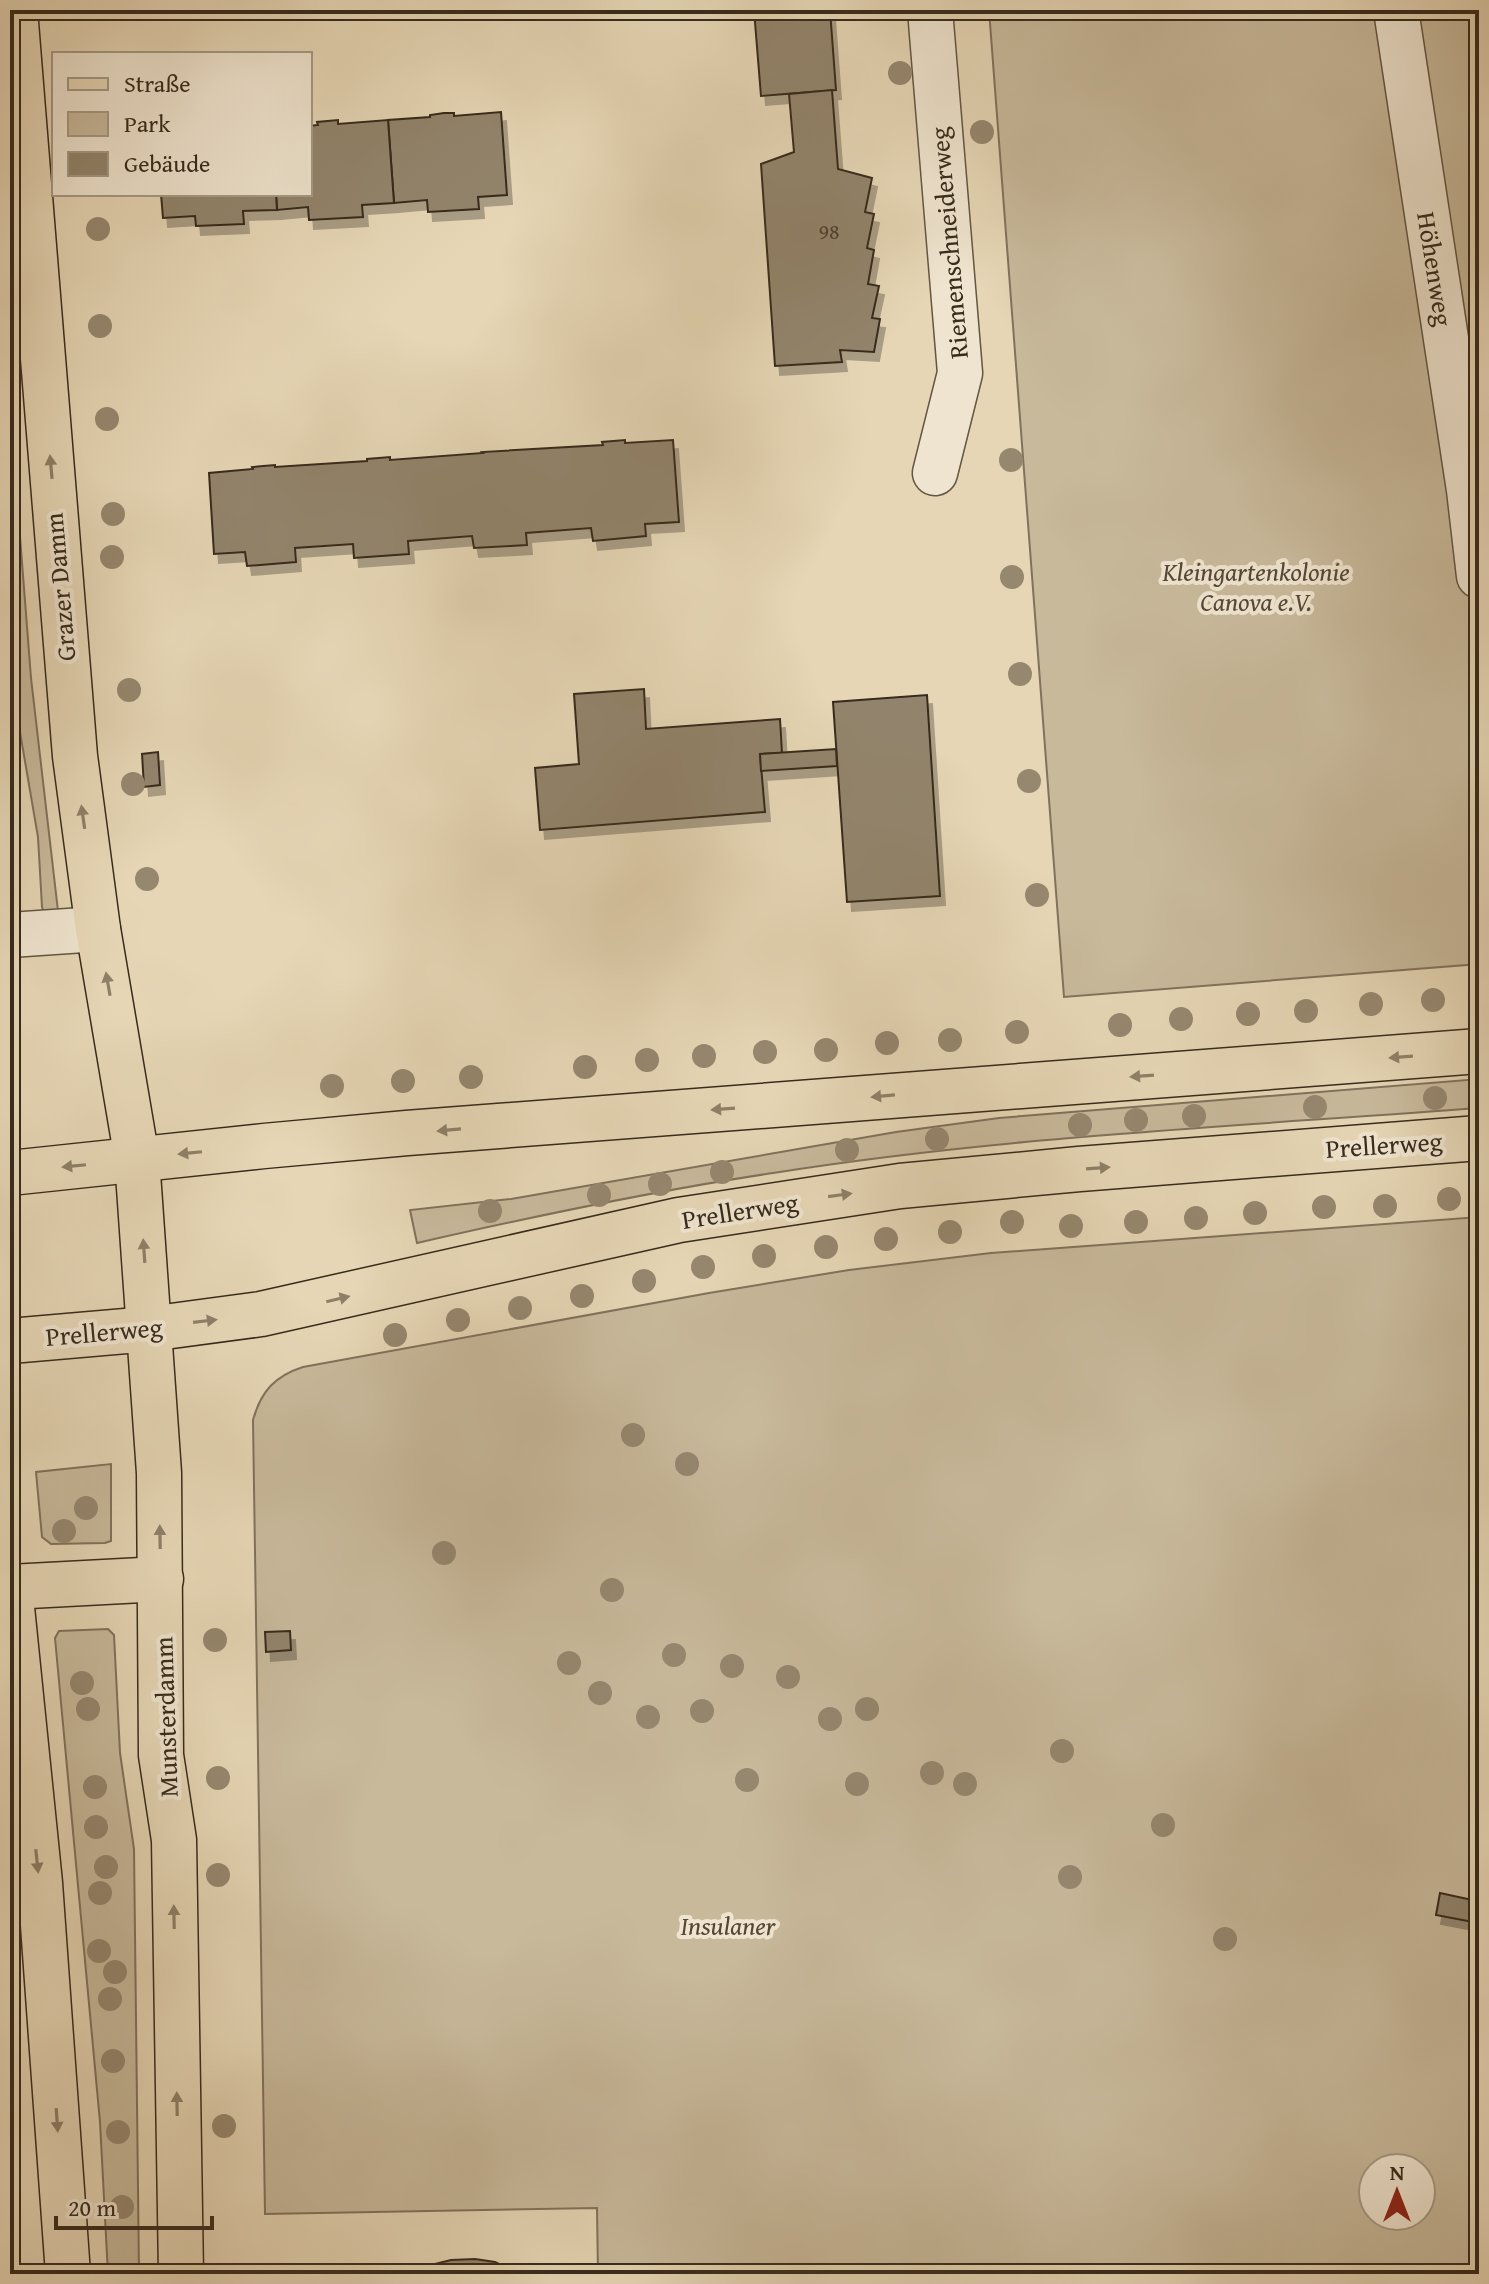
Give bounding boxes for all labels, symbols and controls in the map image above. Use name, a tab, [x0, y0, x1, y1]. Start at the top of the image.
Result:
legend	[52, 52, 312, 196]
text: Straße	[124, 66, 191, 101]
text: Park	[124, 106, 171, 141]
street label: Riemenschneiderweg	[919, 125, 978, 361]
text: Gebäude	[124, 146, 210, 181]
street label: Höhenweg	[1407, 209, 1464, 329]
house number: 98	[818, 215, 840, 247]
one-way arrow	[44, 454, 57, 479]
street label: Grazer Damm	[34, 511, 85, 663]
park label: Kleingartenkolonie Canova e.V.	[1161, 552, 1350, 621]
one-way arrow	[77, 804, 90, 829]
one-way arrow	[101, 971, 113, 996]
one-way arrow	[1388, 1051, 1413, 1064]
one-way arrow	[1129, 1070, 1154, 1083]
one-way arrow	[870, 1090, 895, 1103]
one-way arrow	[710, 1103, 735, 1116]
street label: Prellerweg	[1324, 1121, 1444, 1168]
one-way arrow	[436, 1124, 461, 1137]
one-way arrow	[177, 1147, 202, 1160]
one-way arrow	[61, 1160, 86, 1173]
one-way arrow	[1086, 1161, 1111, 1174]
street label: Prellerweg	[679, 1182, 801, 1239]
one-way arrow	[828, 1188, 853, 1201]
one-way arrow	[137, 1238, 150, 1263]
one-way arrow	[325, 1292, 350, 1304]
street label: Prellerweg	[44, 1307, 164, 1356]
one-way arrow	[193, 1314, 218, 1327]
one-way arrow	[154, 1524, 167, 1549]
street label: Munsterdamm	[143, 1636, 188, 1798]
one-way arrow	[31, 1848, 44, 1873]
one-way arrow	[168, 1904, 181, 1929]
park label: Insulaner	[681, 1906, 777, 1945]
one-way arrow	[171, 2091, 183, 2116]
one-way arrow	[51, 2108, 64, 2133]
north arrow	[1357, 2152, 1437, 2232]
text: N	[1390, 2156, 1405, 2188]
scale bar	[56, 2180, 212, 2230]
text: 20 m	[68, 2190, 116, 2225]

